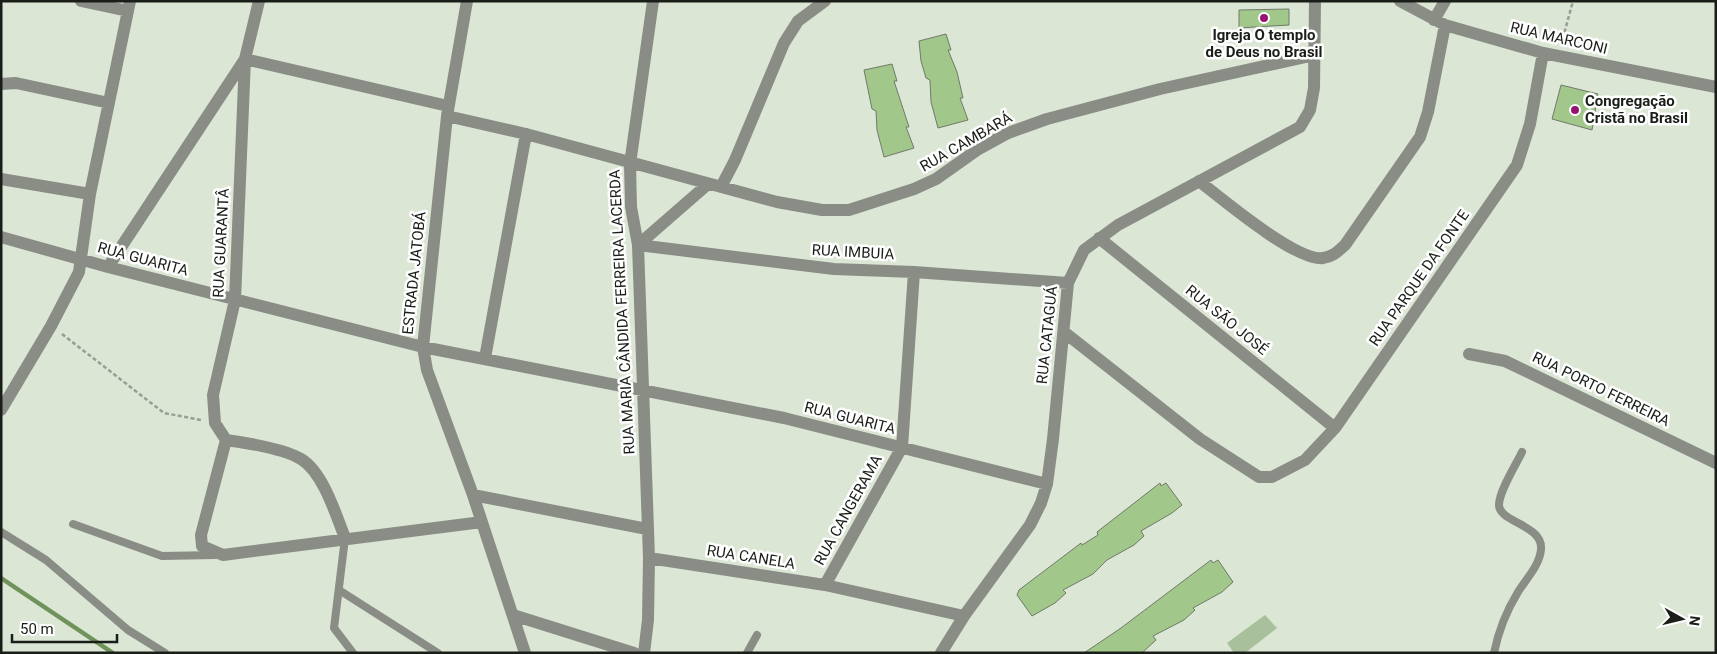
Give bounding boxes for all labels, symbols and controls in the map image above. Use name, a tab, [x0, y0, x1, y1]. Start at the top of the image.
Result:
marker: Igreja O templo de Deus no Brasil	[1258, 12, 1270, 24]
street label: RUA MARCONI	[1509, 18, 1609, 58]
place label: Igreja O templo de Deus no Brasil	[1205, 26, 1323, 61]
place label: Congregação Cristã no Brasil	[1585, 92, 1688, 127]
marker: Congregação Cristã no Brasil	[1569, 104, 1581, 116]
street label: RUA CAMBARÁ	[917, 108, 1015, 176]
street label: RUA MARIA CÂNDIDA FERREIRA LACERDA	[606, 169, 638, 455]
street label: RUA GUARANTÂ	[209, 188, 233, 298]
street label: RUA PARQUE DA FONTE	[1365, 206, 1473, 349]
street label: ESTRADA JATOBÁ	[399, 210, 429, 335]
street label: RUA GUARITA	[96, 238, 191, 280]
street label: RUA IMBUIA	[811, 241, 895, 263]
street label: RUA SÃO JOSÉ	[1182, 281, 1272, 359]
street label: RUA CATAGUÁ	[1033, 285, 1061, 385]
street label: RUA PORTO FERREIRA	[1529, 348, 1673, 430]
street label: RUA GUARITA	[803, 398, 898, 438]
street label: RUA CANGERAMA	[810, 452, 886, 568]
street label: RUA CANELA	[706, 541, 797, 573]
north arrow	[1657, 594, 1707, 644]
scale bar	[12, 612, 118, 644]
text: N	[1686, 615, 1703, 627]
text: 50 m	[20, 620, 54, 638]

